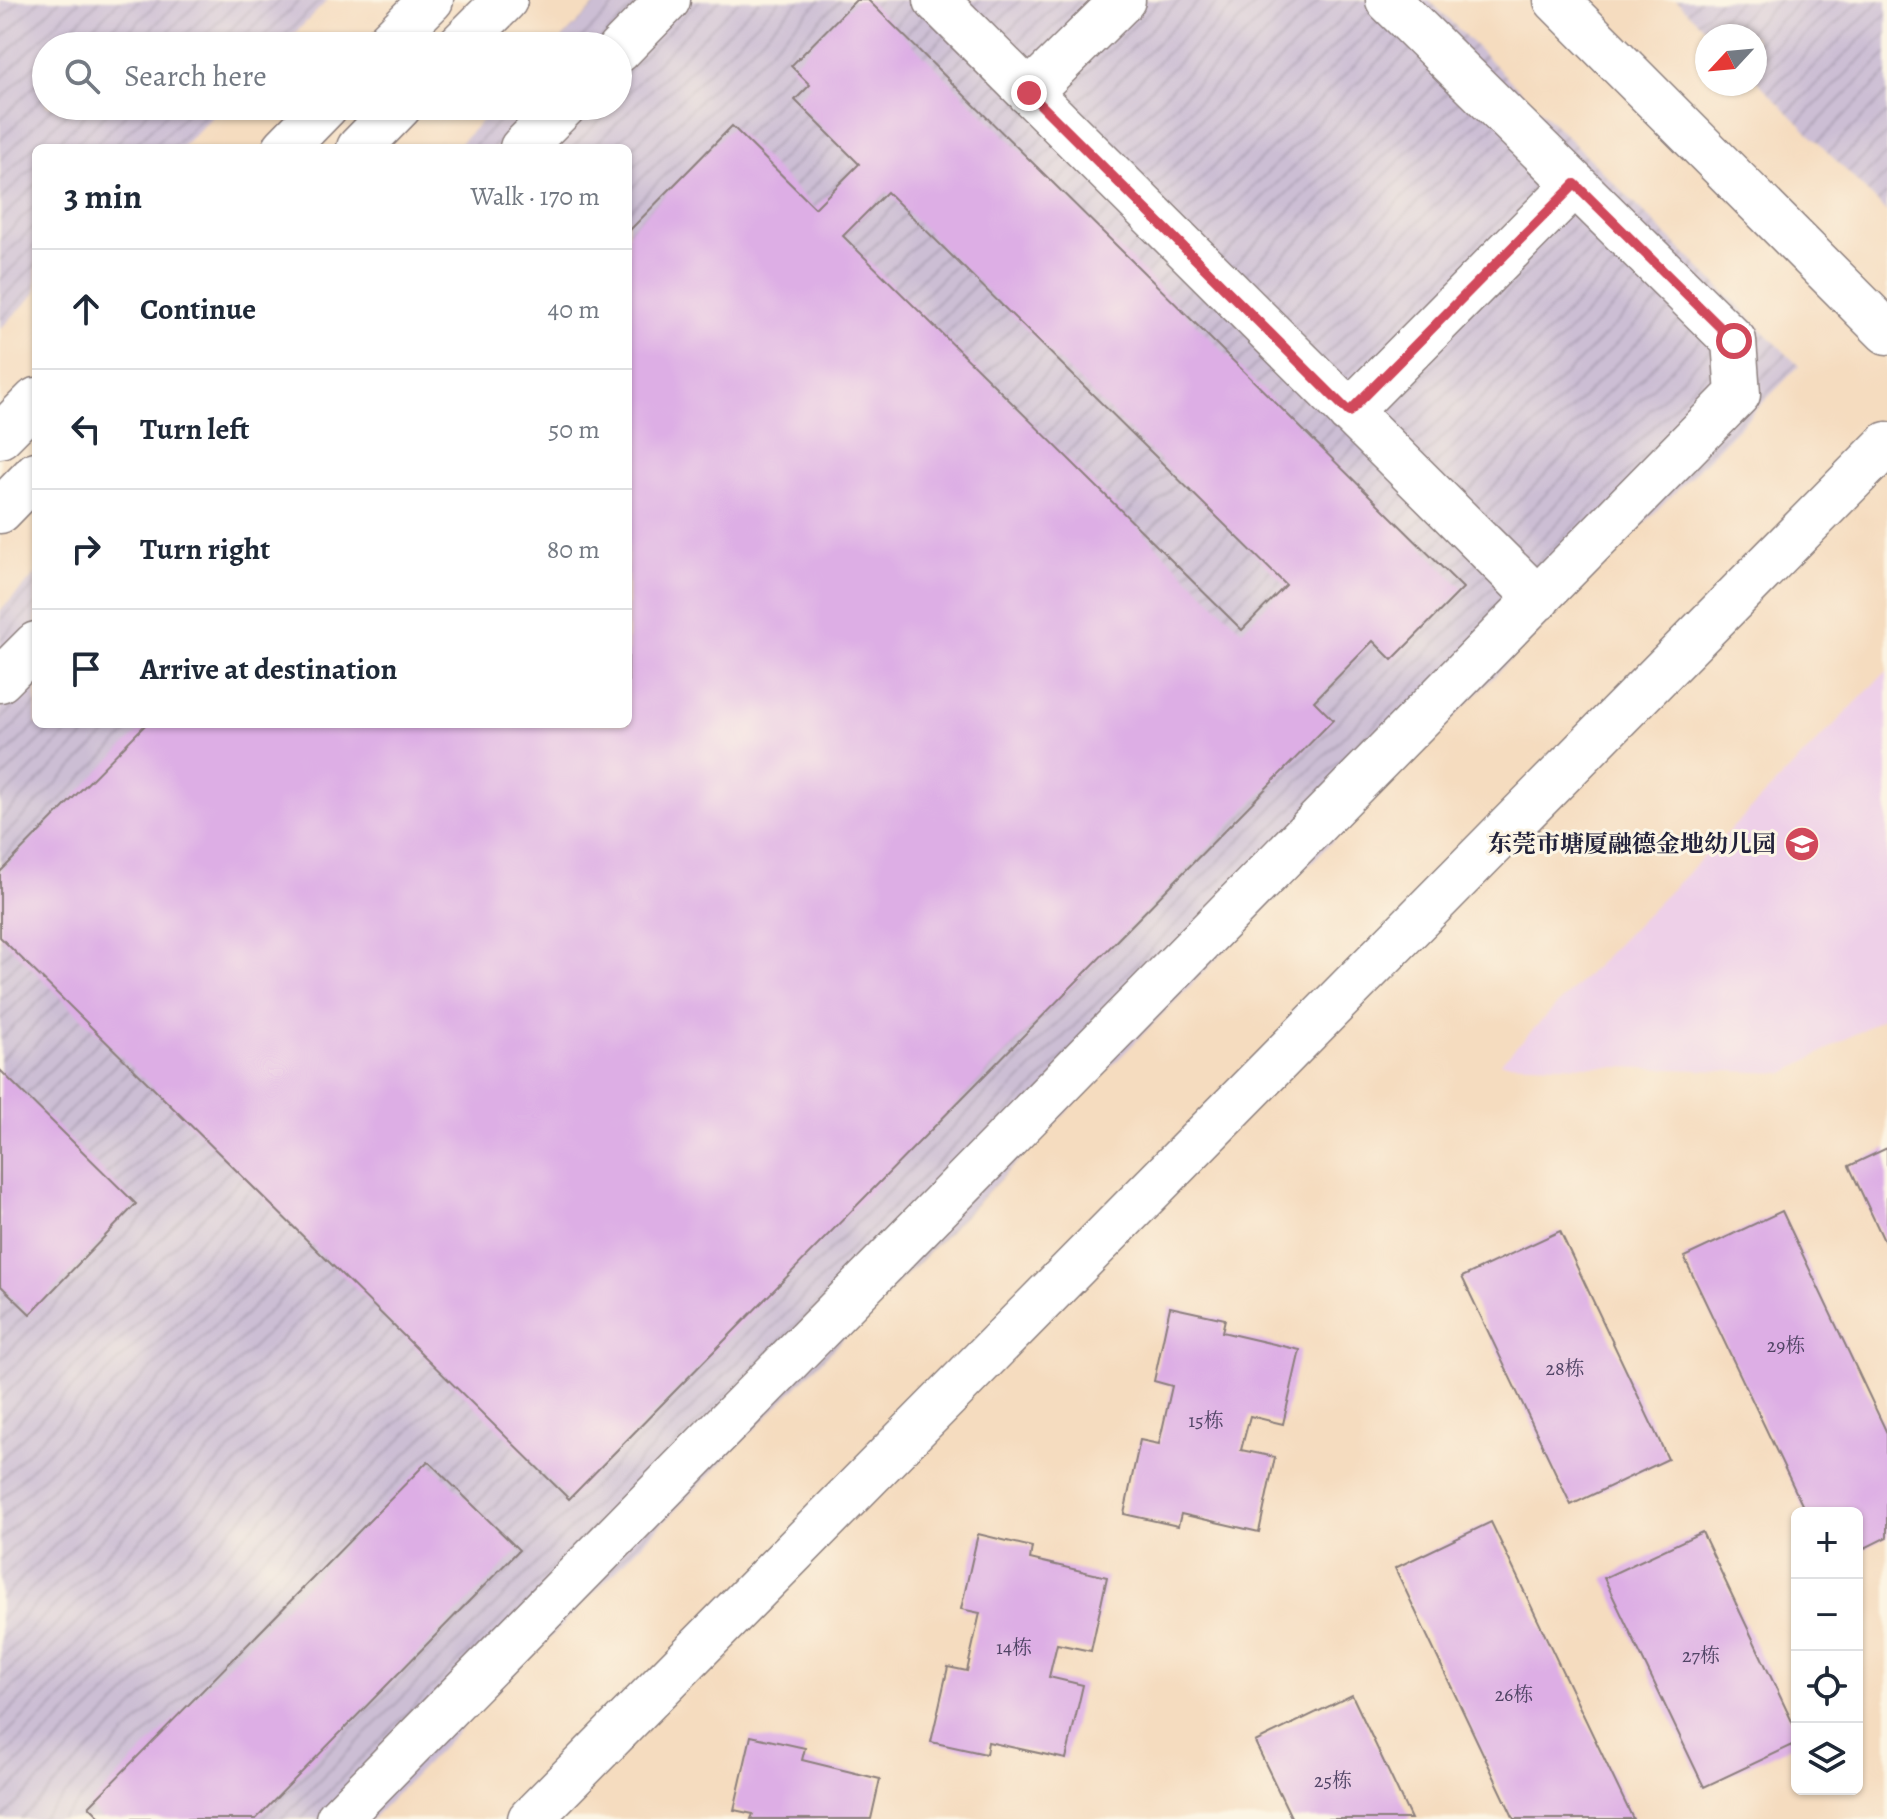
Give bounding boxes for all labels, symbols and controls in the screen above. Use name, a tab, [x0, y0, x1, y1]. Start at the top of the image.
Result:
north arrow	[1695, 24, 1767, 96]
search box	[32, 32, 632, 120]
icon: search	[60, 54, 104, 98]
text: Search here	[124, 56, 267, 96]
route end	[1011, 75, 1047, 111]
text: 3 min	[64, 173, 142, 220]
text: Walk · 170 m	[471, 179, 600, 214]
icon: ahead	[64, 287, 108, 331]
text: Continue	[140, 289, 256, 329]
text: 40 m	[548, 292, 600, 327]
route start	[1716, 323, 1752, 359]
icon: left	[64, 407, 108, 451]
text: Turn left	[140, 409, 249, 449]
text: 50 m	[548, 412, 600, 447]
icon: right	[64, 527, 108, 571]
text: Turn right	[140, 529, 270, 569]
text: 80 m	[547, 532, 600, 567]
icon: arrive	[64, 647, 108, 691]
text: Arrive at destination	[140, 649, 397, 689]
school or university icon: 东莞市塘厦融德金地幼儿园	[1783, 825, 1821, 863]
place label: 东莞市塘厦融德金地幼儿园	[1488, 828, 1776, 860]
house number: 29栋	[1767, 1332, 1805, 1359]
house number: 28栋	[1545, 1355, 1585, 1382]
house number: 15栋	[1188, 1407, 1224, 1434]
map controls	[1791, 1507, 1863, 1795]
button: +	[1791, 1507, 1863, 1579]
button: −	[1791, 1579, 1863, 1651]
house number: 14栋	[996, 1634, 1032, 1661]
house number: 27栋	[1682, 1642, 1720, 1669]
button: locate	[1791, 1651, 1863, 1723]
house number: 26栋	[1495, 1681, 1533, 1708]
button: layers	[1791, 1723, 1863, 1795]
house number: 25栋	[1314, 1767, 1352, 1794]

